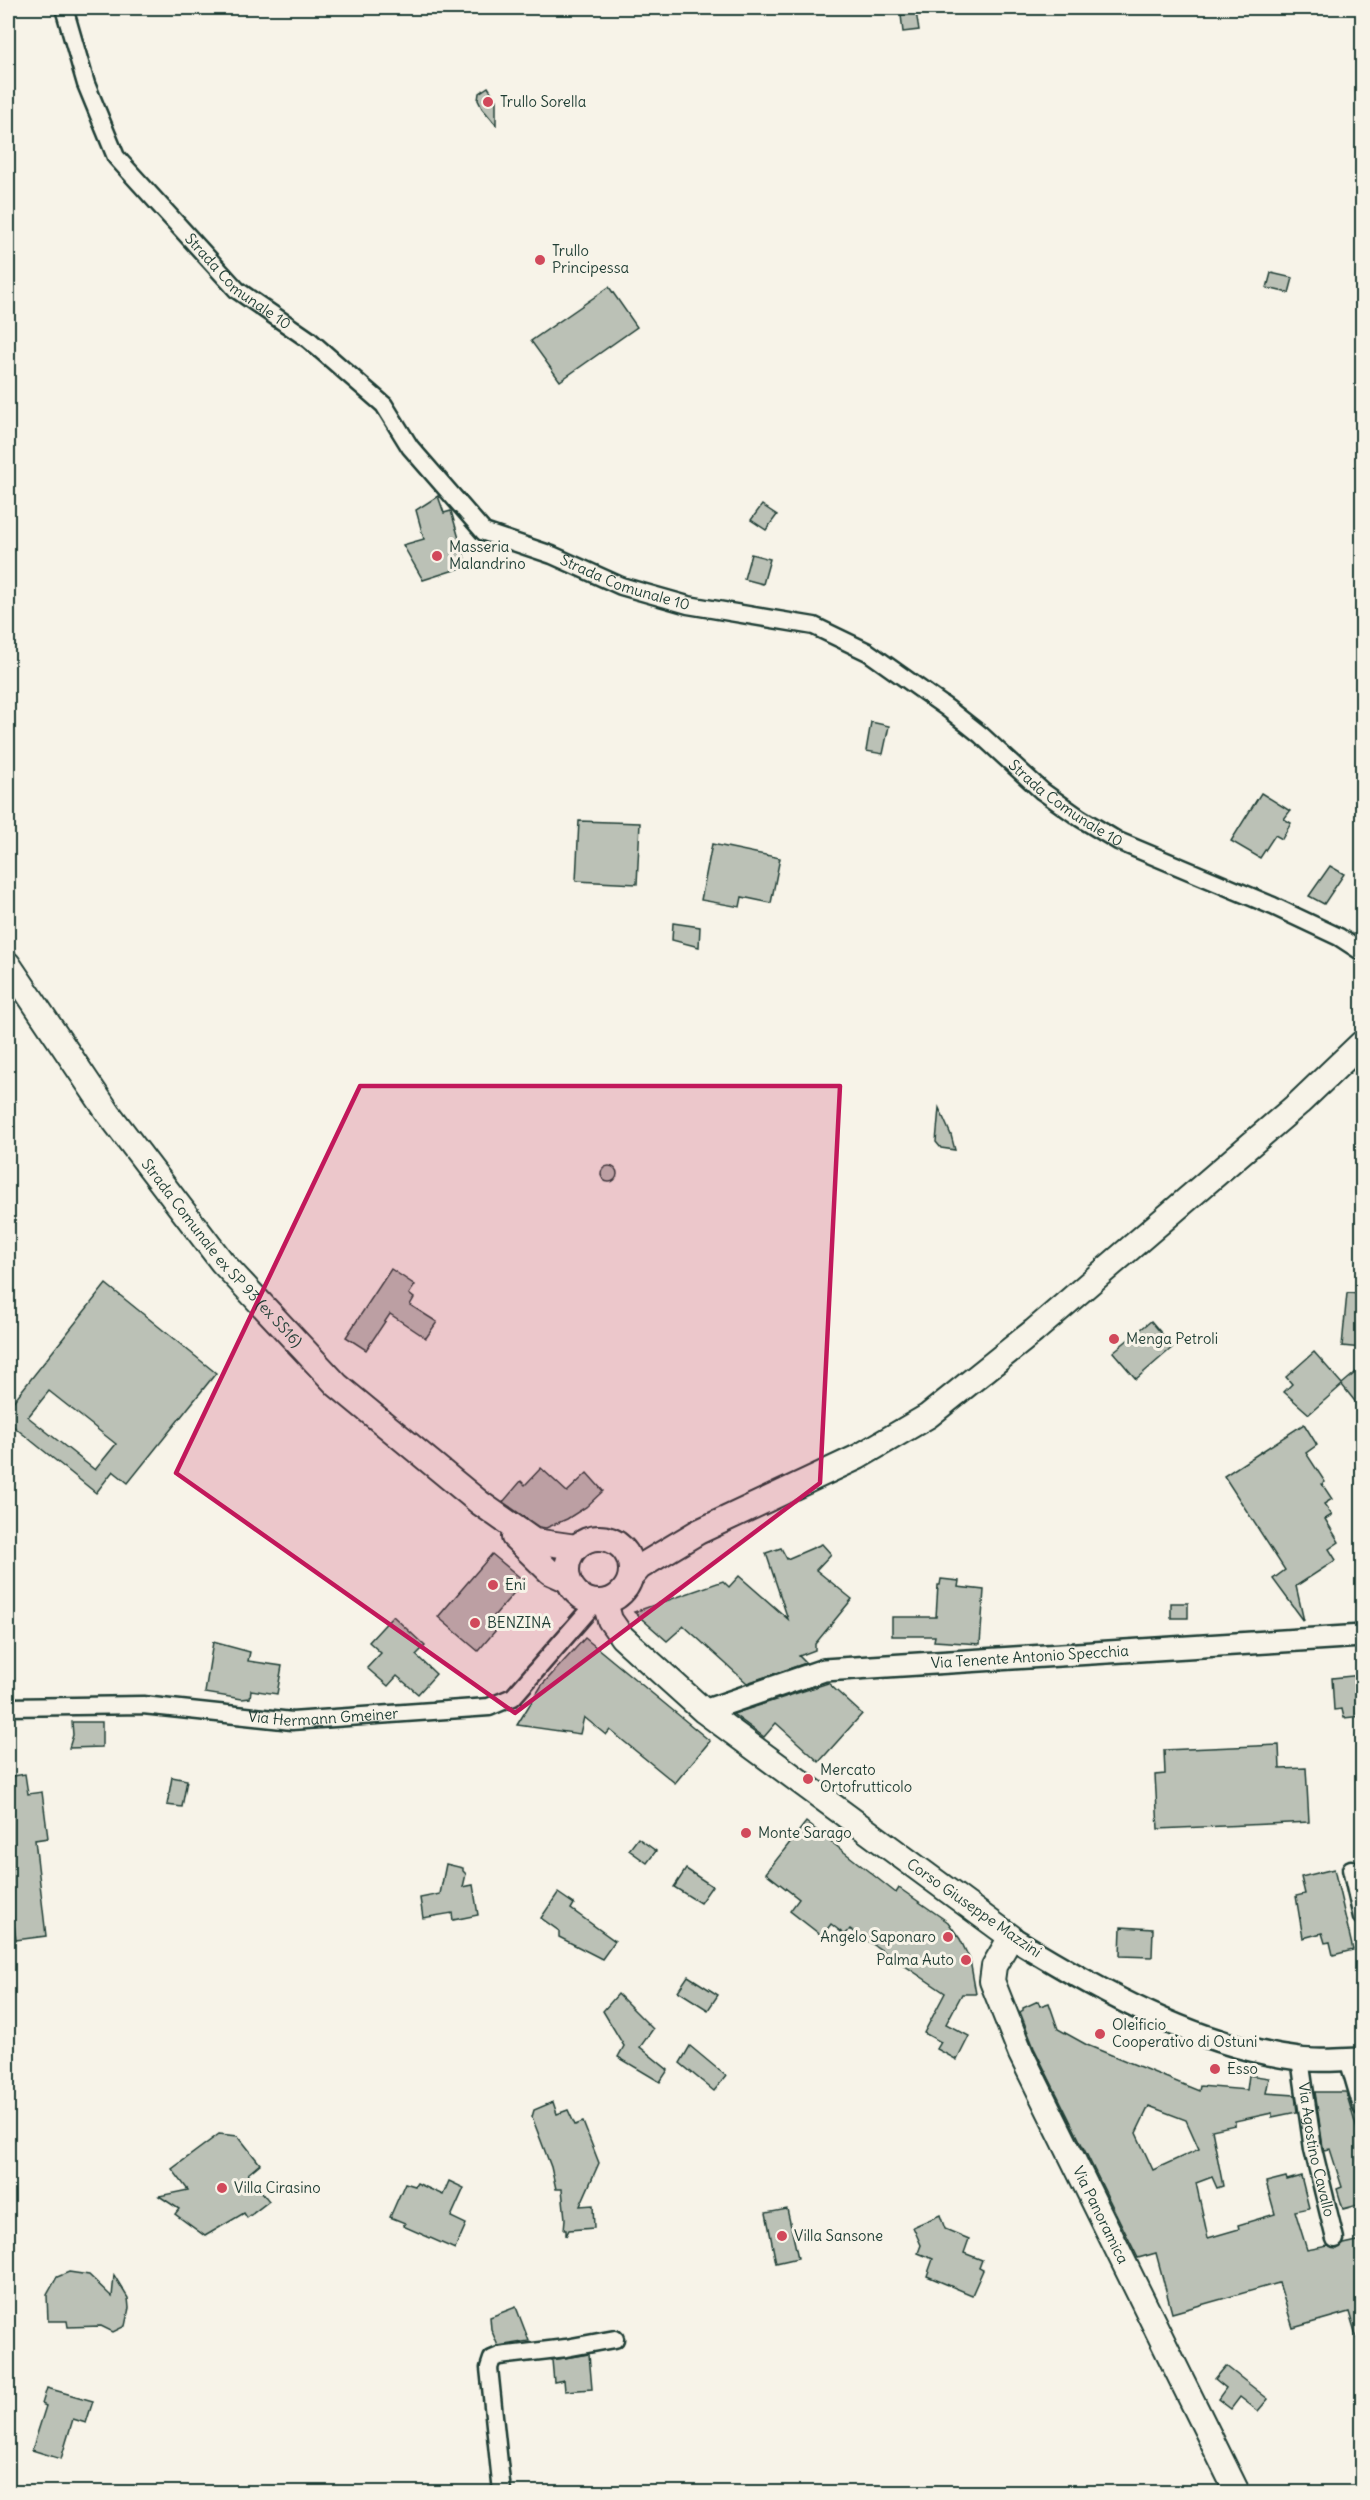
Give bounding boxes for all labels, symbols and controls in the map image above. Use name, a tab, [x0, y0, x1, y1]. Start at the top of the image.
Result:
place label: Trullo Sorella	[500, 92, 587, 111]
marker: Trullo Sorella	[481, 95, 495, 109]
street label: Strada Comunale 10	[181, 229, 295, 334]
place label: Trullo Principessa	[552, 241, 629, 277]
marker: Trullo Principessa	[533, 253, 547, 267]
place label: Masseria Malandrino	[449, 537, 526, 573]
marker: Masseria Malandrino	[430, 549, 444, 563]
street label: Strada Comunale 10	[557, 550, 692, 614]
street label: Strada Comunale 10	[1005, 755, 1126, 851]
street label: Strada Comunale ex SP 93 (ex SS16)	[138, 1155, 307, 1351]
place label: Menga Petroli	[1126, 1329, 1218, 1348]
marker: Menga Petroli	[1107, 1332, 1121, 1346]
place label: Eni	[505, 1575, 526, 1594]
marker: Eni	[486, 1578, 500, 1592]
place label: BENZINA	[487, 1613, 551, 1632]
marker: BENZINA	[468, 1616, 482, 1630]
street label: Via Tenente Antonio Specchia	[930, 1641, 1130, 1672]
street label: Via Hermann Gmeiner	[247, 1703, 399, 1730]
place label: Mercato Ortofrutticolo	[820, 1760, 912, 1796]
marker: Mercato Ortofrutticolo	[801, 1772, 815, 1786]
place label: Monte Sarago	[758, 1823, 852, 1842]
marker: Monte Sarago	[739, 1826, 753, 1840]
street label: Corso Giuseppe Mazzini	[903, 1854, 1045, 1961]
place label: Angelo Saponaro	[820, 1927, 936, 1946]
marker: Angelo Saponaro	[941, 1930, 955, 1944]
place label: Palma Auto	[876, 1950, 954, 1969]
marker: Palma Auto	[959, 1953, 973, 1967]
place label: Oleificio Cooperativo di Ostuni	[1112, 2015, 1257, 2051]
marker: Oleificio Cooperativo di Ostuni	[1093, 2027, 1107, 2041]
place label: Esso	[1227, 2059, 1258, 2078]
marker: Esso	[1208, 2062, 1222, 2076]
street label: Via Agostino Cavallo	[1294, 2081, 1339, 2219]
street label: Via Panoramica	[1069, 2163, 1133, 2267]
place label: Villa Cirasino	[234, 2178, 321, 2197]
marker: Villa Cirasino	[215, 2181, 229, 2195]
place label: Villa Sansone	[794, 2226, 883, 2245]
marker: Villa Sansone	[775, 2229, 789, 2243]

